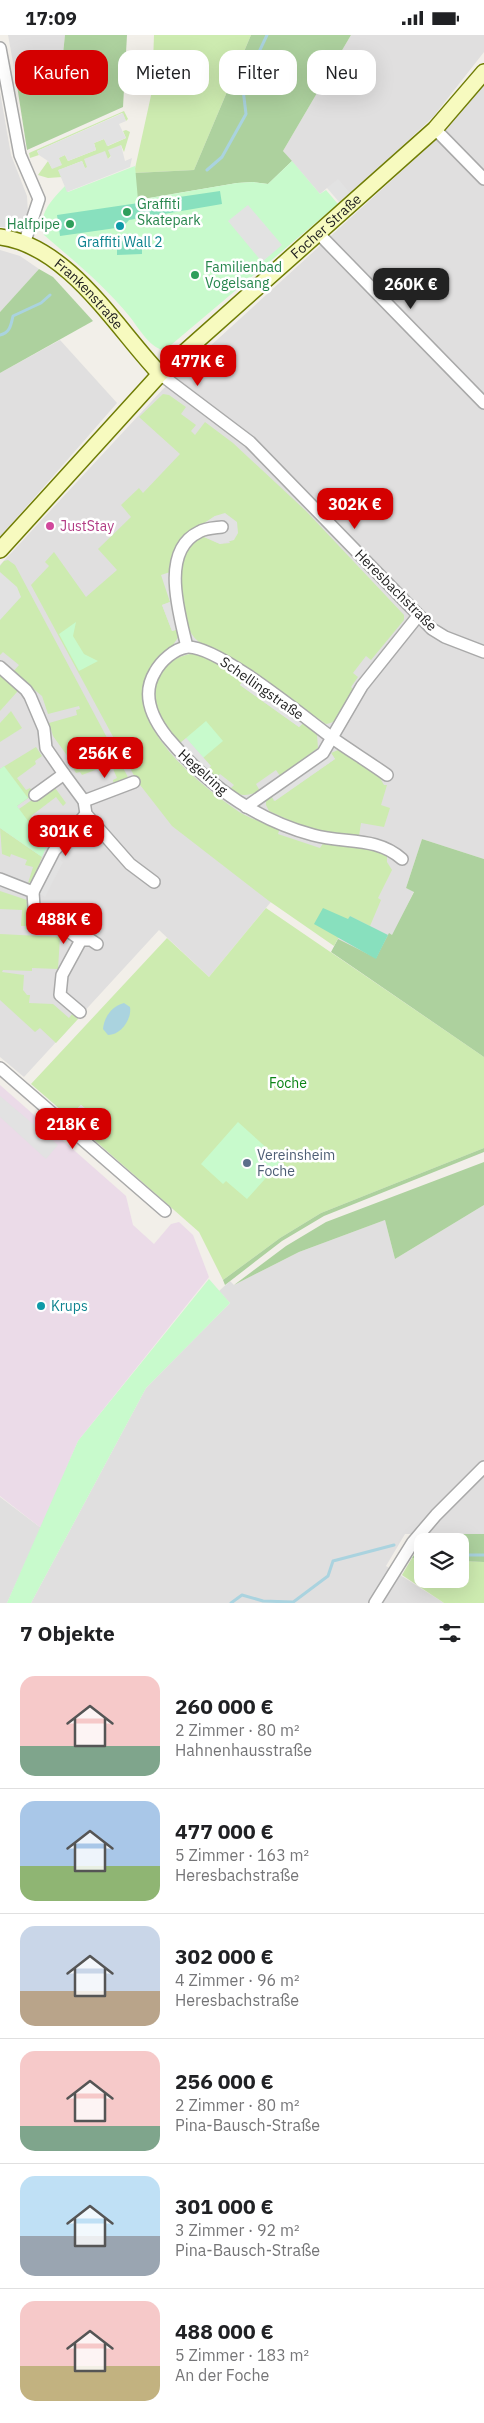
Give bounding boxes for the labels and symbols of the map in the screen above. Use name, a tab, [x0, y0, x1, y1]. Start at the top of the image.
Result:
street label: Focher Straße	[287, 190, 365, 262]
place label: Graffiti Skatepark	[137, 195, 201, 229]
marker: Graffiti Skatepark	[121, 206, 133, 218]
place label: Halfpipe	[7, 215, 60, 233]
marker: Halfpipe	[64, 218, 76, 230]
marker: Graffiti Wall 2	[114, 220, 126, 232]
place label: Graffiti Wall 2	[77, 233, 163, 251]
street label: Frankenstraße	[51, 254, 127, 333]
place label: Familienbad Vogelsang	[205, 258, 282, 292]
pin: 260K €	[370, 267, 452, 310]
marker: Familienbad Vogelsang	[189, 269, 201, 281]
pin: 477K €	[157, 345, 239, 387]
pin: 302K €	[314, 487, 396, 530]
place label: JustStay	[60, 517, 114, 535]
marker: JustStay	[44, 520, 56, 532]
street label: Heresbachstraße	[351, 545, 441, 635]
street label: Schellingstraße	[217, 653, 308, 724]
pin: 256K €	[64, 737, 146, 779]
street label: Hegelring	[175, 745, 232, 799]
pin: 301K €	[25, 815, 107, 857]
pin: 488K €	[23, 903, 105, 945]
park label: Foche	[269, 1074, 307, 1092]
pin: 218K €	[32, 1107, 114, 1150]
place label: Vereinsheim Foche	[257, 1146, 335, 1180]
marker: Vereinsheim Foche	[241, 1157, 253, 1169]
place label: Krups	[51, 1297, 88, 1315]
marker: Krups	[35, 1300, 47, 1312]

